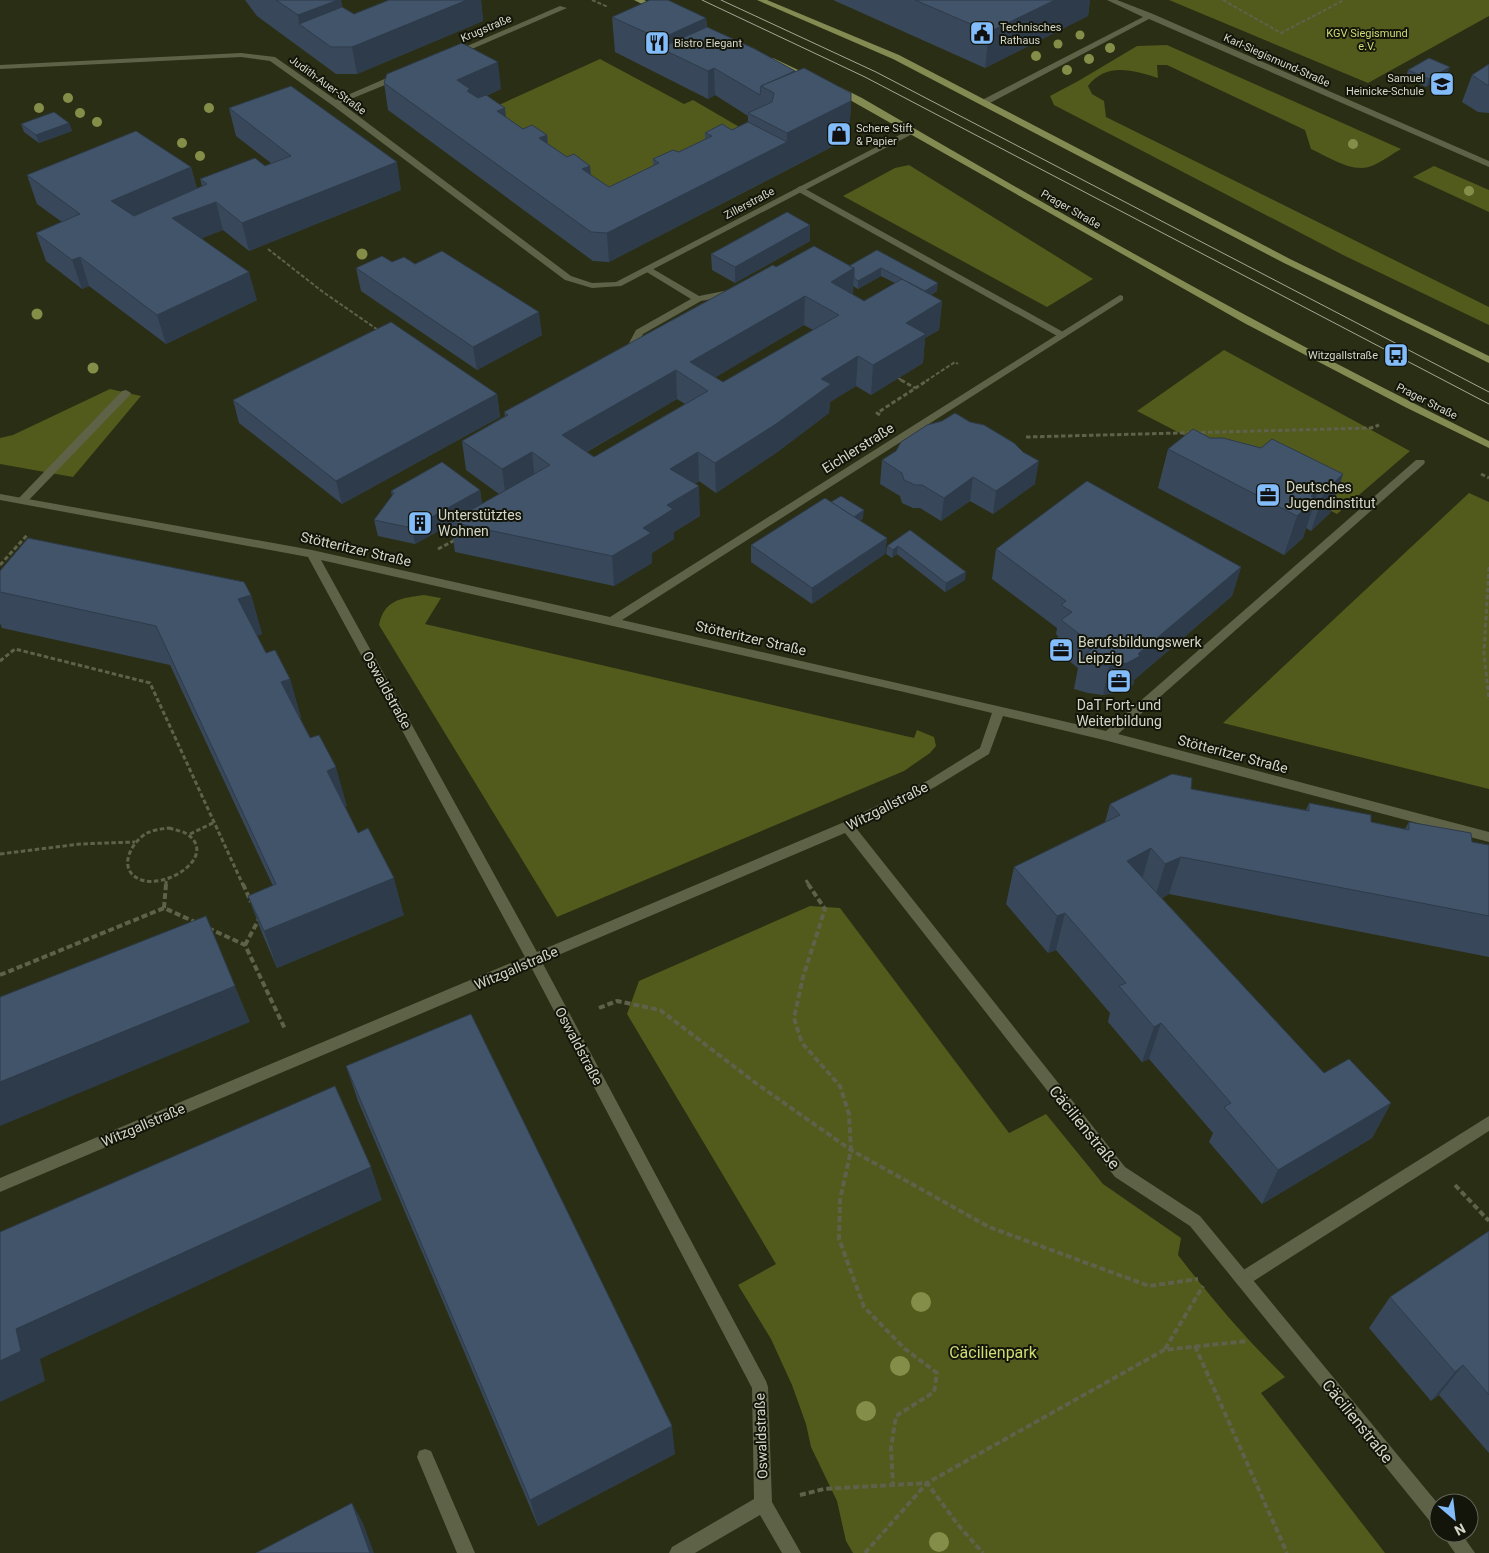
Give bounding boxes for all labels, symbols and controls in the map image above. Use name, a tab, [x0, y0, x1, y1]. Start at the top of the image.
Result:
street label: Krugstraße	[459, 12, 514, 45]
public building icon: Technisches Rathaus	[969, 20, 995, 46]
place label: Technisches Rathaus	[1000, 21, 1062, 47]
park label: KGV Siegismund e.V.	[1326, 27, 1408, 53]
restaurant icon: Bistro Elegant	[644, 30, 670, 56]
street label: Karl-Siegismund-Straße	[1222, 31, 1332, 90]
place label: Bistro Elegant	[674, 37, 742, 50]
street label: Judith-Auer-Straße	[287, 53, 369, 118]
school or university icon: Samuel Heinicke-Schule	[1429, 71, 1455, 97]
place label: Samuel Heinicke-Schule	[1346, 72, 1424, 98]
shop icon: Schere Stift & Papier	[826, 121, 852, 147]
place label: Schere Stift & Papier	[856, 122, 913, 148]
street label: Zillerstraße	[722, 185, 777, 222]
street label: Prager Straße	[1039, 187, 1103, 232]
bus stop icon: Witzgallstraße	[1383, 342, 1409, 368]
place label: Witzgallstraße	[1308, 349, 1378, 362]
street label: Prager Straße	[1394, 380, 1460, 422]
street label: Eichlerstraße	[819, 420, 897, 476]
place label: Deutsches Jugendinstitut	[1286, 479, 1376, 511]
office icon: Deutsches Jugendinstitut	[1255, 482, 1281, 508]
place label: Unterstütztes Wohnen	[438, 507, 522, 539]
building icon: Unterstütztes Wohnen	[407, 510, 433, 536]
street label: Stötteritzer Straße	[299, 528, 413, 570]
street label: Stötteritzer Straße	[694, 617, 808, 659]
place label: Berufsbildungswerk Leipzig	[1078, 634, 1202, 666]
office icon: Berufsbildungswerk Leipzig	[1048, 637, 1074, 663]
street label: Oswaldstraße	[359, 649, 415, 731]
office icon: DaT Fort- und Weiterbildung	[1106, 668, 1132, 694]
place label: DaT Fort- und Weiterbildung	[1076, 697, 1162, 729]
street label: Stötteritzer Straße	[1176, 732, 1290, 776]
street label: Witzgallstraße	[844, 779, 930, 833]
street label: Witzgallstraße	[472, 943, 560, 993]
street label: Oswaldstraße	[552, 1004, 606, 1088]
street label: Cäcilienstraße	[1045, 1082, 1124, 1173]
street label: Witzgallstraße	[99, 1100, 187, 1150]
park label: Cäcilienpark	[949, 1343, 1038, 1362]
street label: Cäcilienstraße	[1318, 1376, 1397, 1467]
street label: Oswaldstraße	[752, 1393, 770, 1479]
north arrow	[1429, 1493, 1479, 1543]
text: N	[1452, 1520, 1468, 1539]

